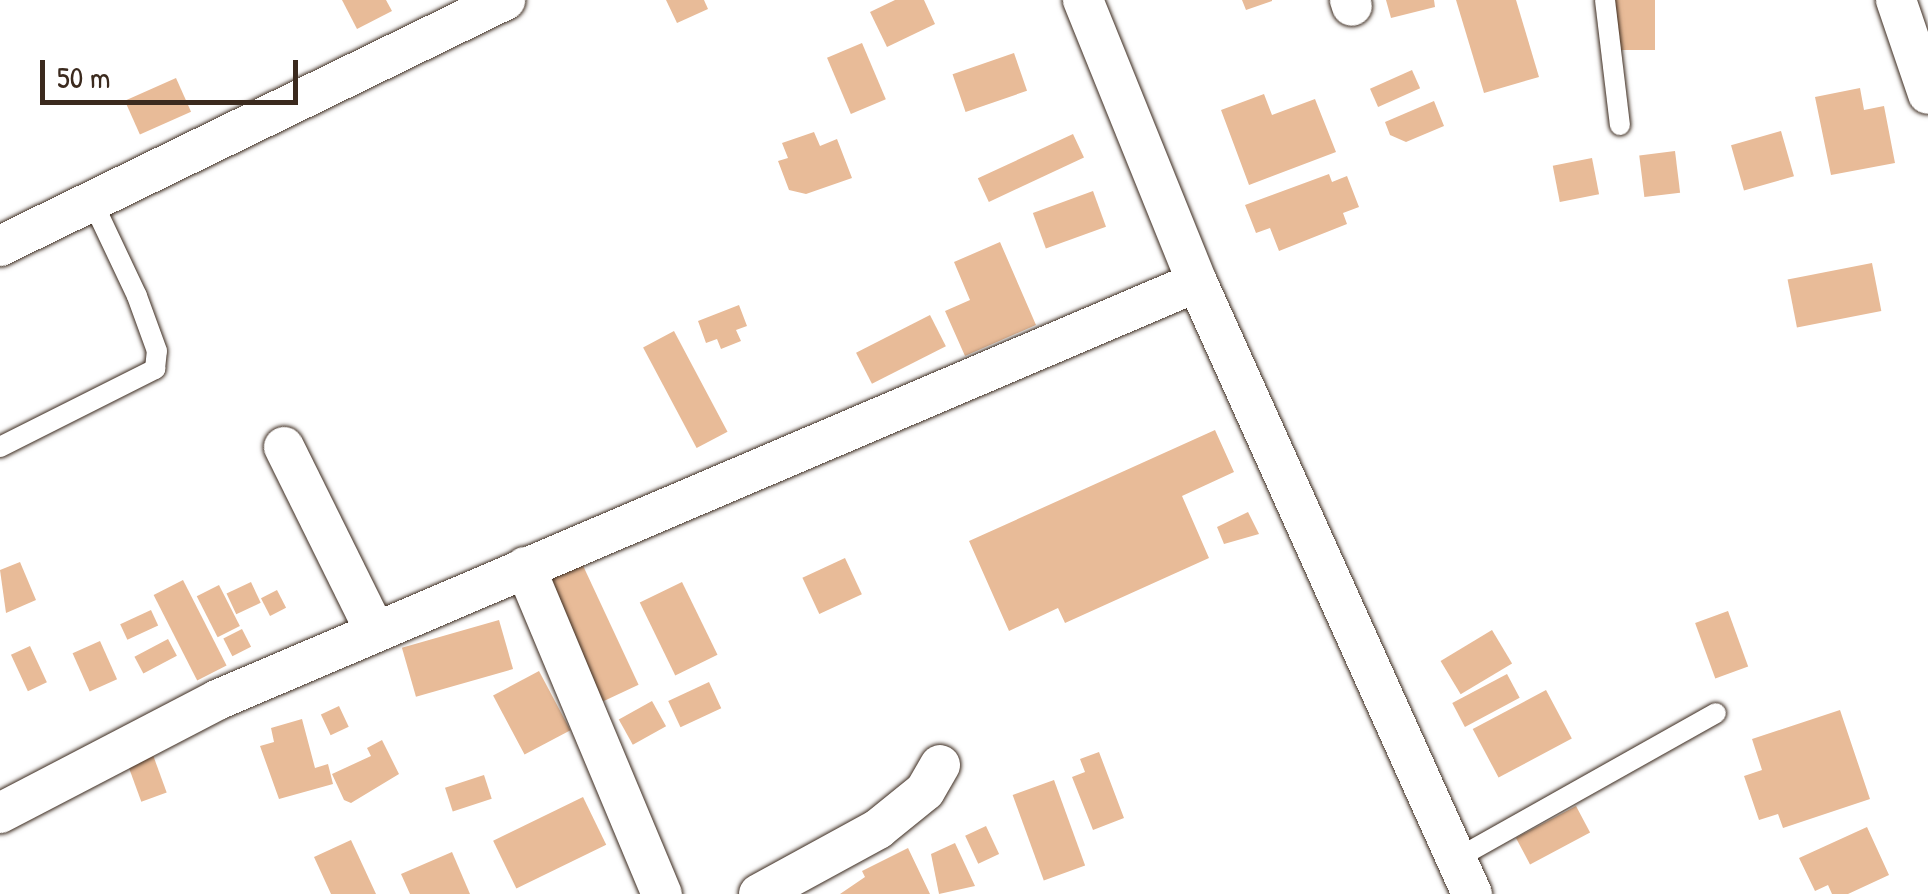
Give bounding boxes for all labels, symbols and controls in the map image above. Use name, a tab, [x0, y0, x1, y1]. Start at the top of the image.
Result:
scale bar	[45, 40, 302, 102]
text: 50 m	[57, 57, 110, 97]

